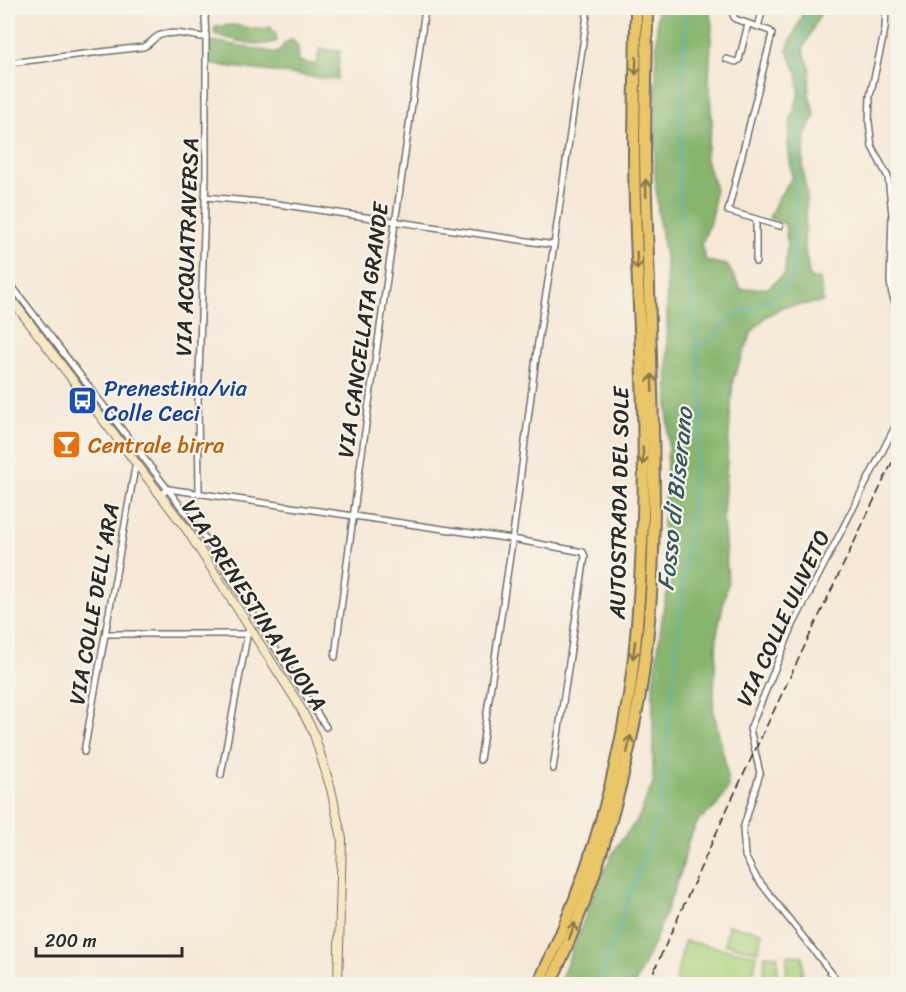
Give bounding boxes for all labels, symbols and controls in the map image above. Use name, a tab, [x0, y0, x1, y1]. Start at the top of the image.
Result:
one-way arrow	[630, 55, 641, 75]
street label: VIA ACQUATRAVERSA	[164, 137, 210, 357]
one-way arrow	[640, 179, 652, 199]
street label: VIA CANCELLATA GRANDE	[326, 198, 400, 460]
one-way arrow	[632, 250, 643, 270]
place label: Prenestina/via Colle Ceci	[104, 369, 248, 433]
one-way arrow	[646, 374, 658, 394]
bus stop icon: Prenestina/via Colle Ceci	[67, 385, 99, 417]
street label: AUTOSTRADA DEL SOLE	[597, 385, 641, 621]
water label: Fosso di Biserano	[645, 404, 706, 592]
place label: Centrale birra	[88, 426, 225, 465]
bar icon: Centrale birra	[51, 429, 83, 461]
one-way arrow	[637, 445, 649, 465]
street label: VIA PRENESTINA NUOVA	[171, 491, 337, 719]
street label: VIA COLLE DELL'ARA	[57, 500, 131, 708]
street label: VIA COLLE ULIVETO	[725, 523, 841, 713]
one-way arrow	[628, 640, 639, 660]
one-way arrow	[624, 735, 635, 754]
scale bar	[36, 920, 182, 958]
one-way arrow	[568, 922, 579, 940]
text: 200 m	[45, 925, 97, 957]

